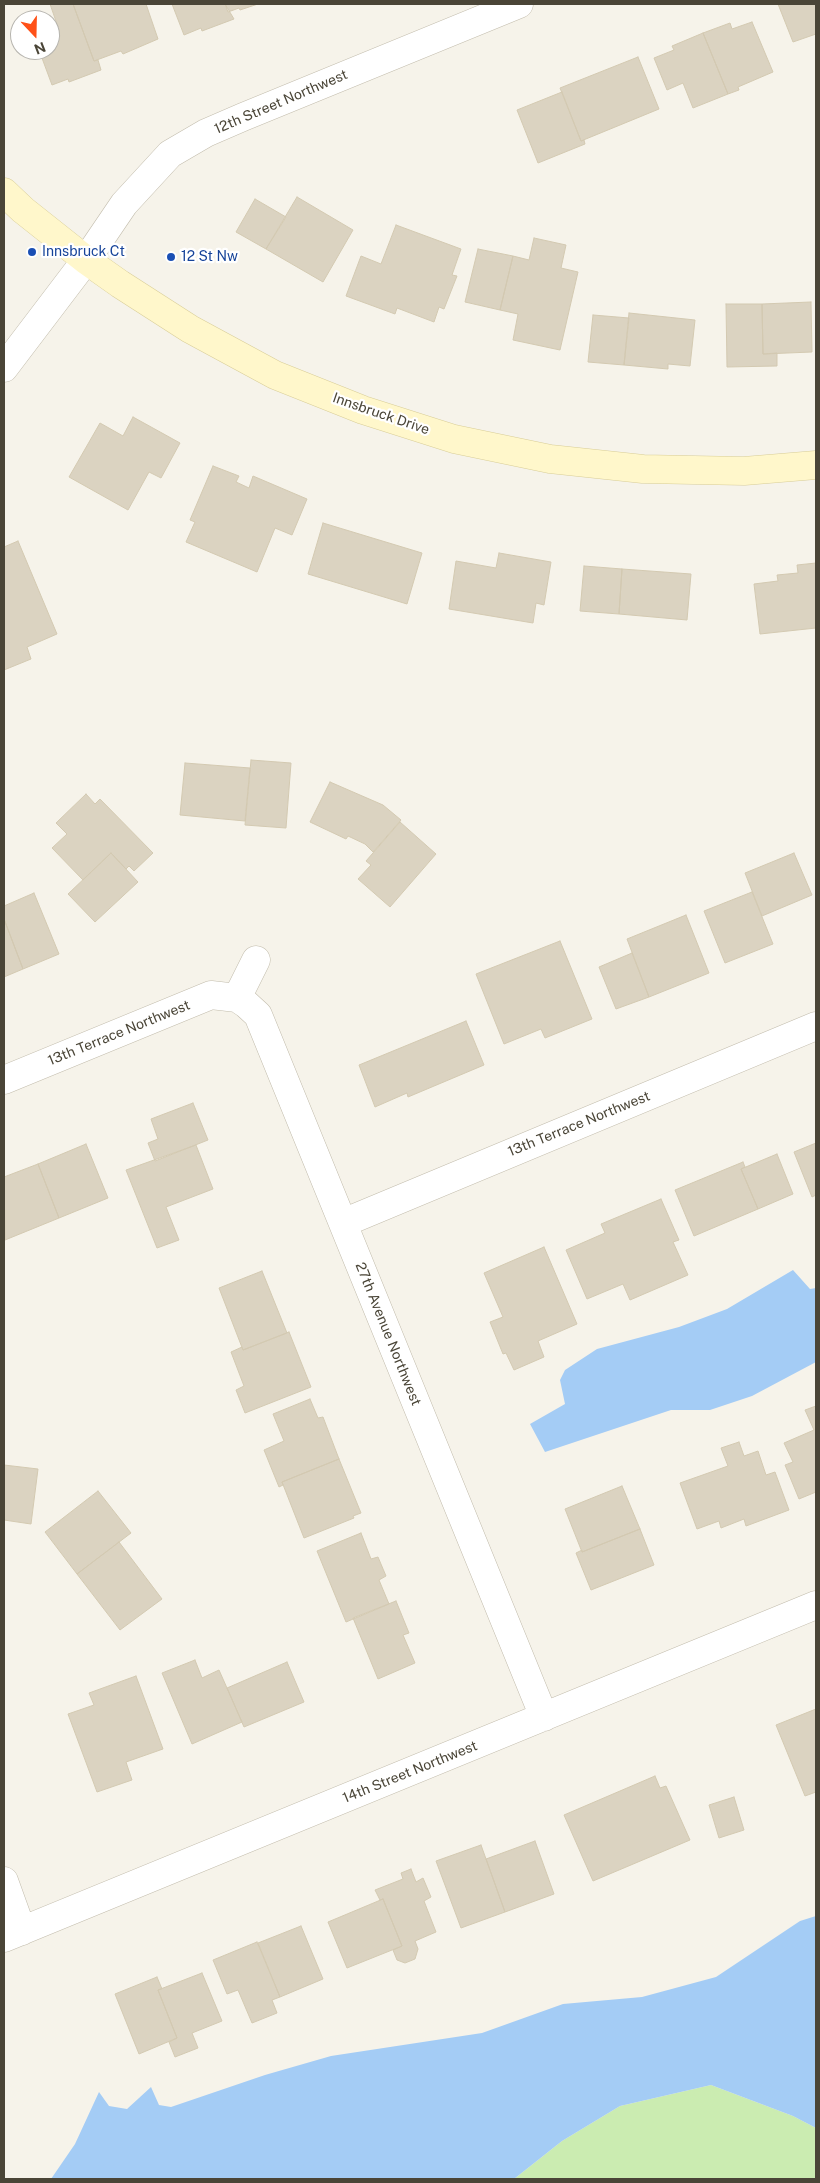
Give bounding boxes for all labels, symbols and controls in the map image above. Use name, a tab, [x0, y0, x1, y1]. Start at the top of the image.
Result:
north arrow	[10, 10, 60, 60]
text: N	[32, 39, 48, 57]
street label: 12th Street Northwest	[212, 66, 350, 138]
place label: Innsbruck Ct	[42, 244, 125, 260]
marker: Innsbruck Ct	[26, 246, 38, 258]
place label: 12 St Nw	[181, 249, 238, 265]
marker: 12 St Nw	[165, 251, 177, 263]
street label: Innsbruck Drive	[330, 390, 432, 438]
street label: 13th Terrace Northwest	[45, 997, 193, 1069]
street label: 13th Terrace Northwest	[505, 1088, 653, 1160]
street label: 27th Avenue Northwest	[352, 1260, 424, 1408]
street label: 14th Street Northwest	[340, 1737, 480, 1807]

